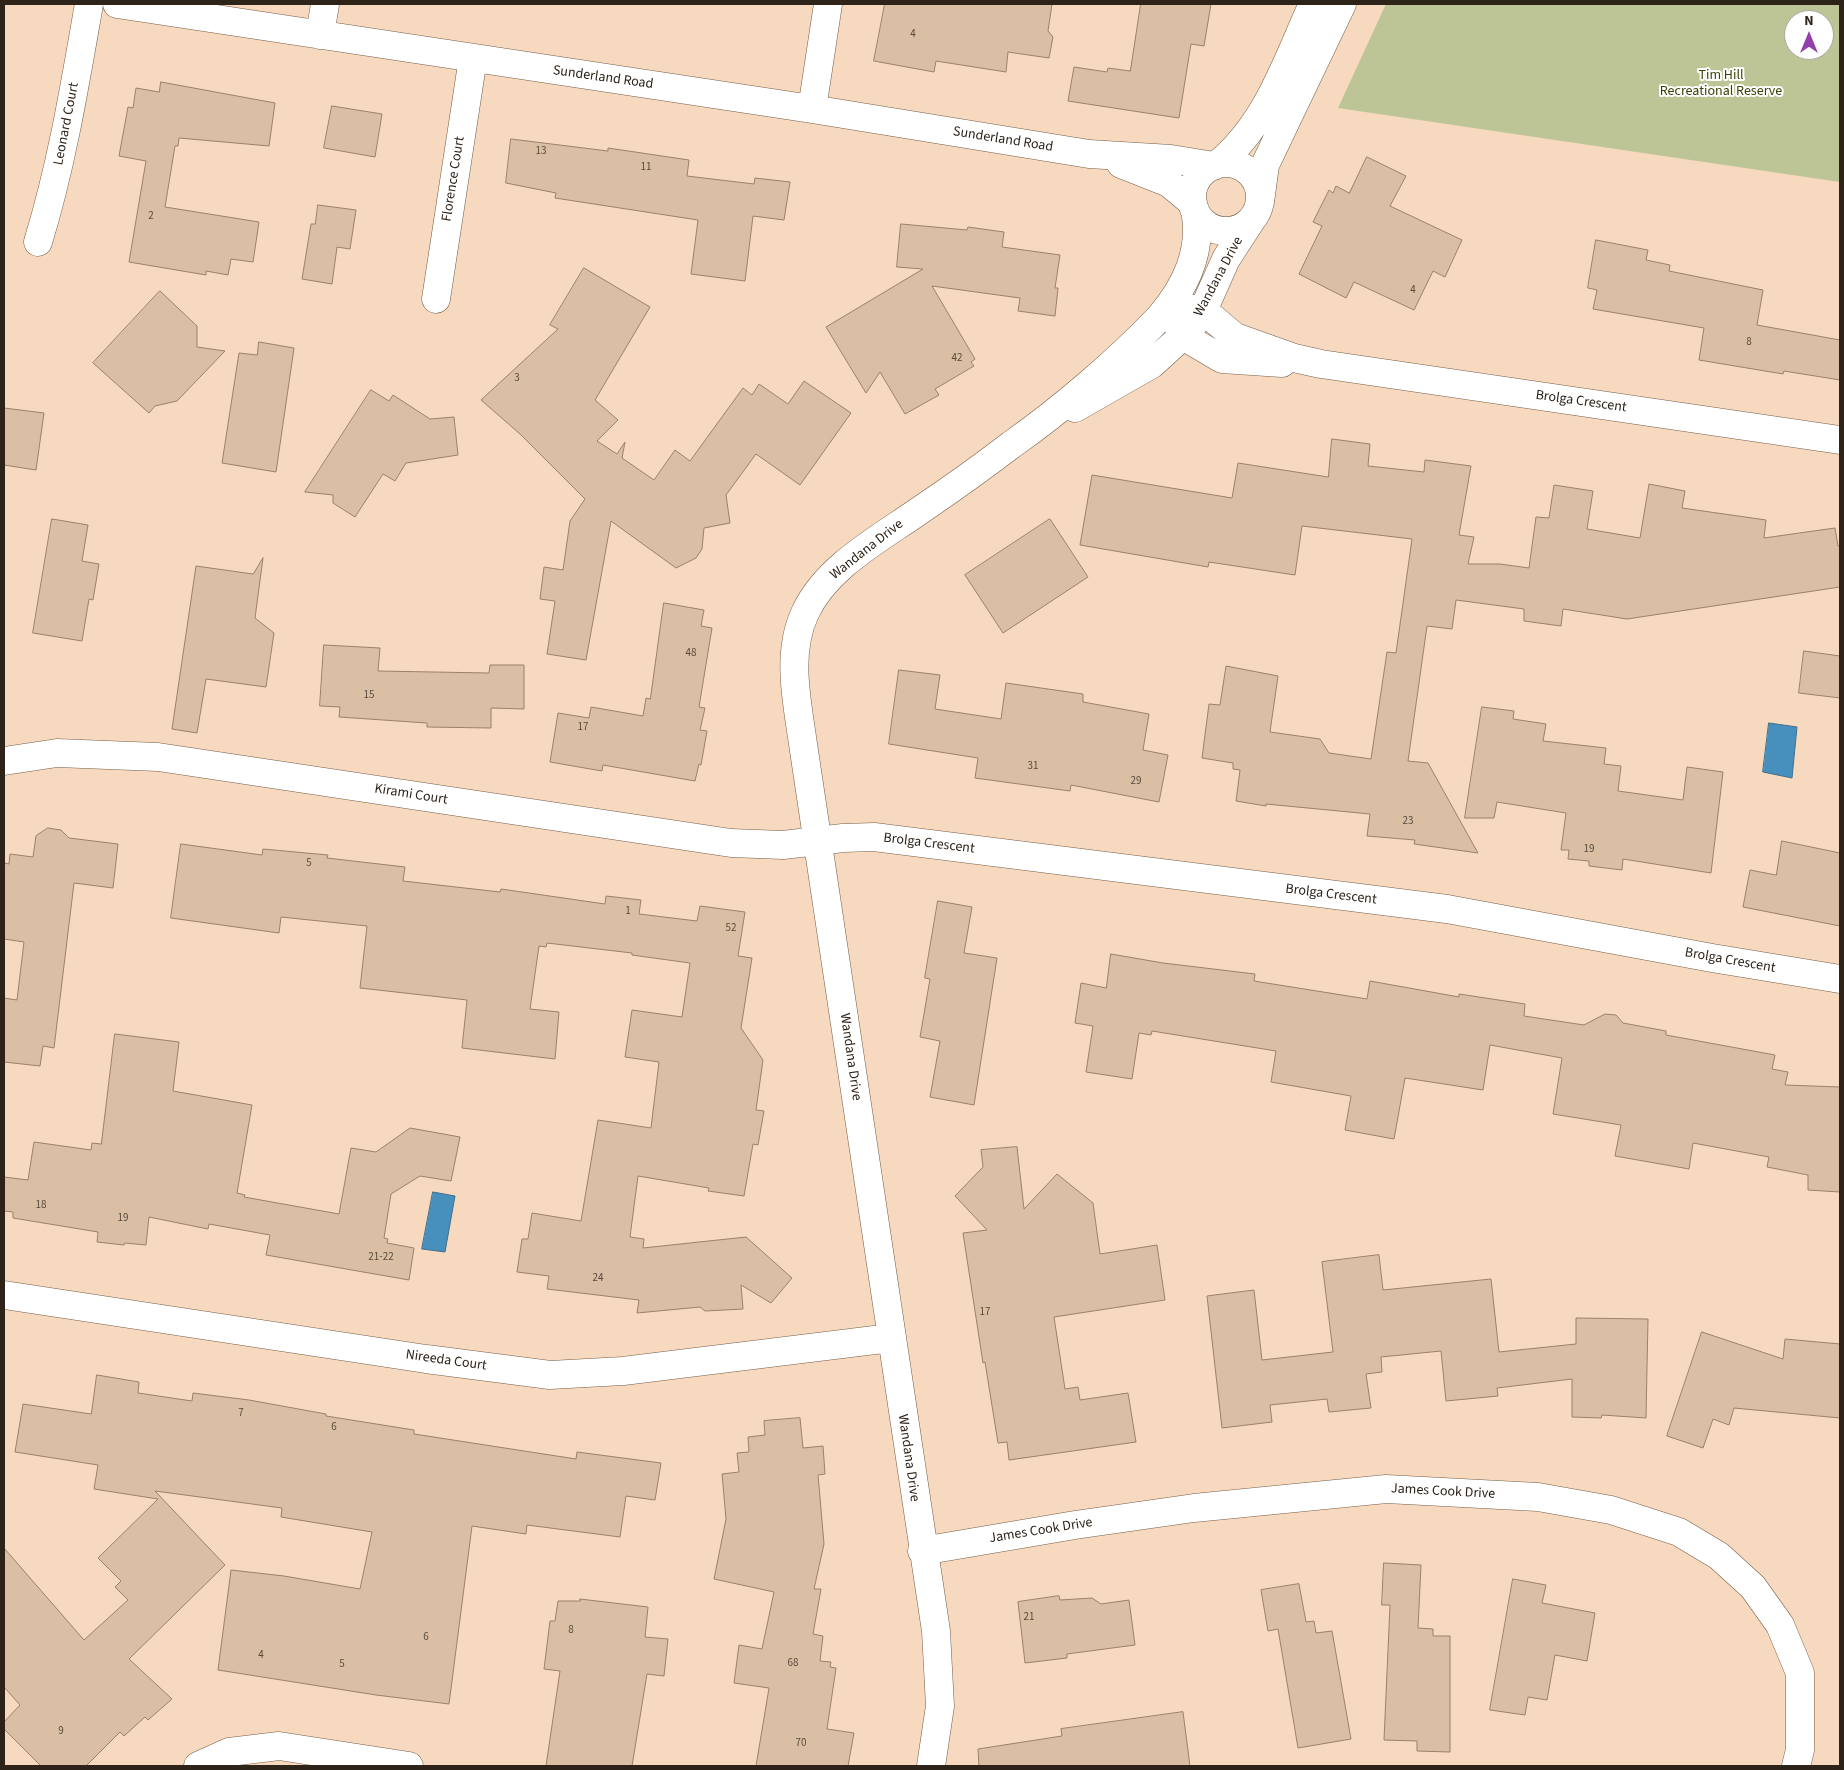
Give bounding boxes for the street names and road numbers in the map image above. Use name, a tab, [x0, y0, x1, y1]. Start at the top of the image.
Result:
street label: Sunderland Road	[552, 63, 654, 93]
street label: Leonard Court	[51, 81, 83, 167]
street label: Sunderland Road	[952, 124, 1054, 156]
street label: Florence Court	[439, 135, 469, 223]
street label: Wandana Drive	[1191, 234, 1247, 320]
street label: Brolga Crescent	[1534, 387, 1628, 417]
street label: Wandana Drive	[827, 516, 907, 584]
street label: Kirami Court	[373, 781, 449, 809]
street label: Brolga Crescent	[882, 830, 976, 858]
street label: Brolga Crescent	[1284, 881, 1378, 909]
street label: Brolga Crescent	[1683, 945, 1777, 977]
street label: Wandana Drive	[836, 1012, 864, 1102]
street label: Nireeda Court	[404, 1347, 488, 1375]
street label: Wandana Drive	[894, 1413, 922, 1503]
street label: James Cook Drive	[1391, 1481, 1495, 1503]
street label: James Cook Drive	[988, 1515, 1094, 1547]

